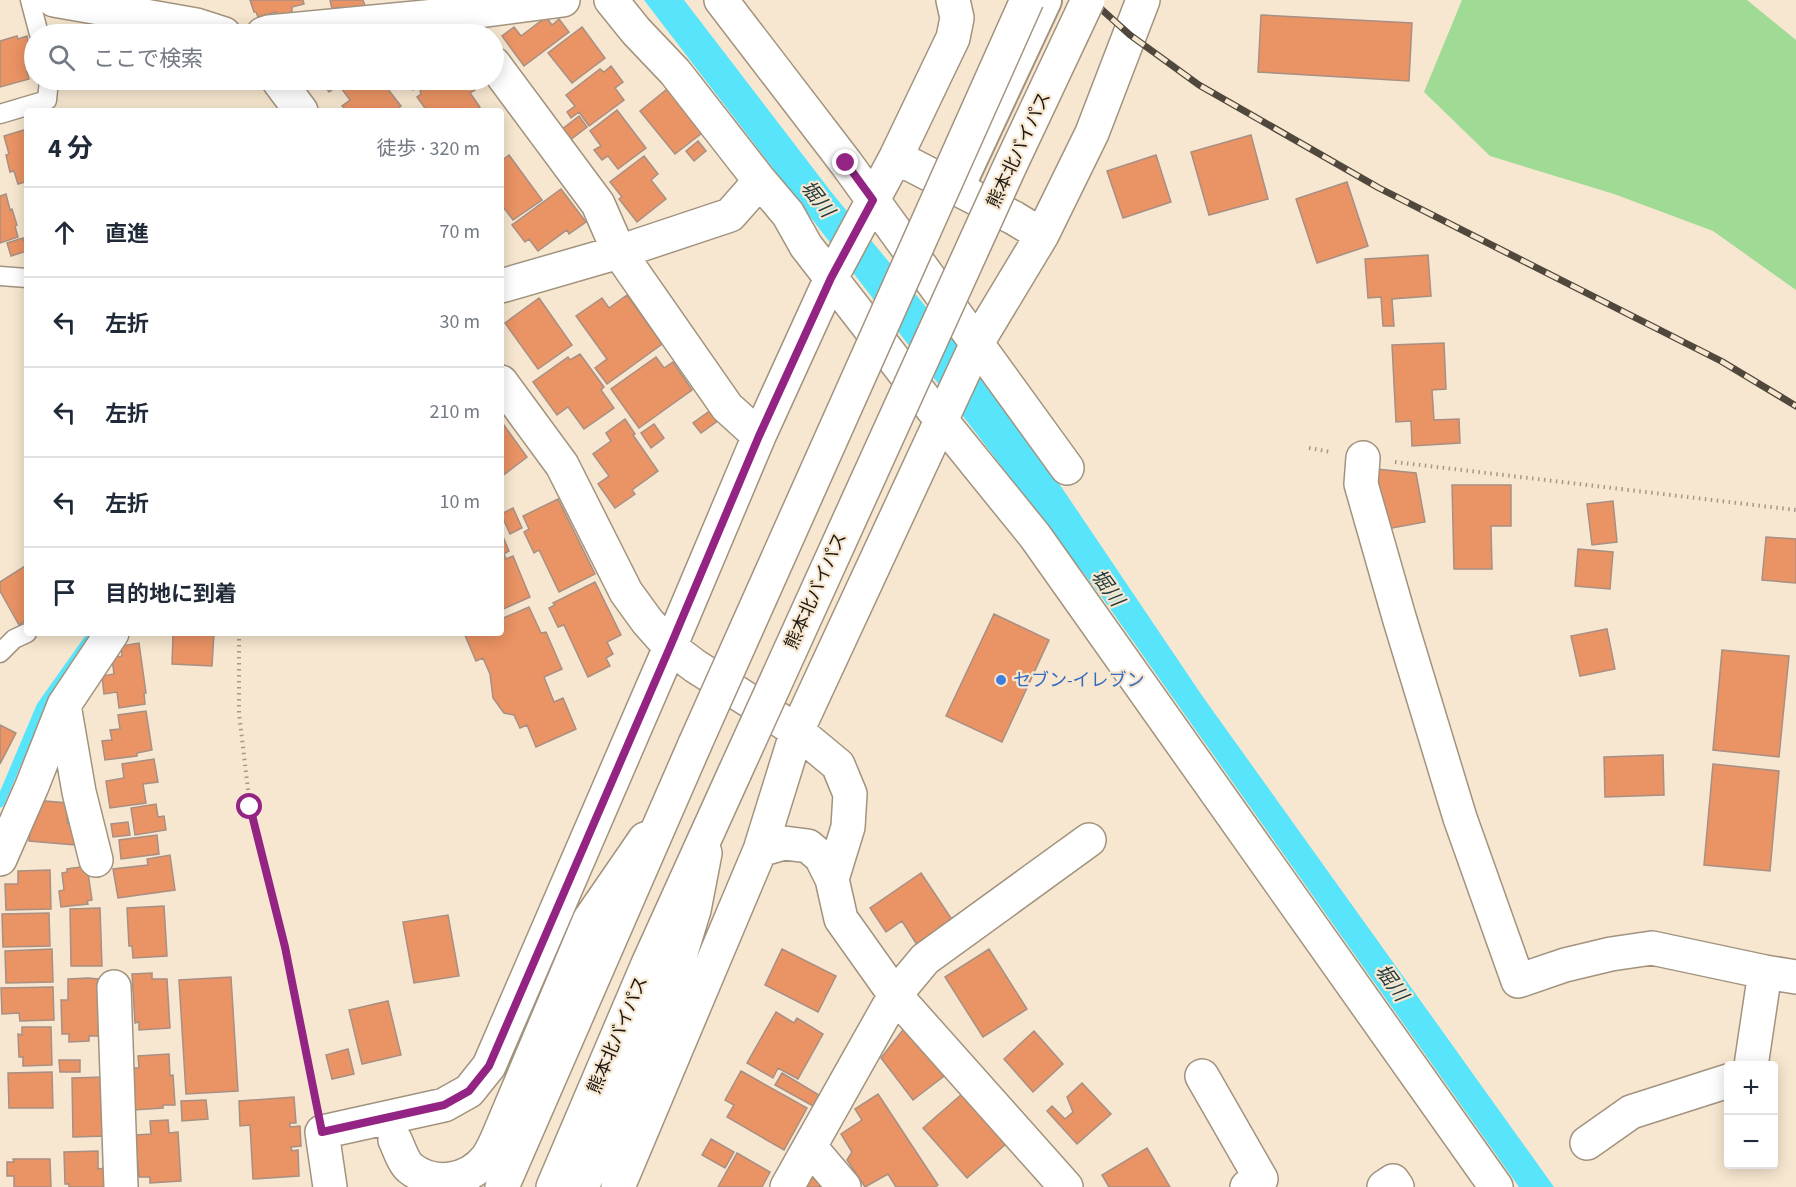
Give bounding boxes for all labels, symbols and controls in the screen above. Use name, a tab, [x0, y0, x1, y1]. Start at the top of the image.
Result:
search box	[24, 24, 504, 90]
icon: search	[45, 41, 78, 74]
text: ここで検索	[93, 43, 203, 75]
street label: 熊本北バイパス	[981, 88, 1057, 212]
text: 4 分	[48, 130, 93, 167]
text: 徒歩 · 320 m	[377, 135, 480, 163]
route end	[832, 149, 858, 175]
water label: 堀川	[794, 175, 842, 225]
icon: ahead	[48, 216, 81, 249]
text: 直進	[105, 218, 149, 250]
text: 70 m	[440, 218, 480, 246]
icon: left	[48, 306, 81, 339]
text: 左折	[105, 308, 149, 340]
text: 30 m	[440, 308, 480, 336]
icon: left	[48, 396, 81, 429]
text: 左折	[105, 398, 149, 430]
text: 210 m	[430, 398, 480, 426]
icon: left	[48, 486, 81, 519]
text: 左折	[105, 488, 149, 520]
text: 10 m	[440, 488, 480, 516]
street label: 熊本北バイパス	[779, 529, 853, 653]
water label: 堀川	[1084, 564, 1131, 614]
icon: arrive	[48, 576, 81, 609]
text: 目的地に到着	[105, 578, 237, 610]
place label: セブン-イレブン	[1013, 668, 1145, 693]
marker: セブン-イレブン	[994, 673, 1008, 687]
route start	[236, 793, 262, 819]
water label: 堀川	[1368, 959, 1415, 1009]
street label: 熊本北バイパス	[582, 972, 654, 1098]
map controls	[1724, 1061, 1778, 1169]
button: +	[1724, 1061, 1778, 1115]
button: −	[1724, 1115, 1778, 1169]

